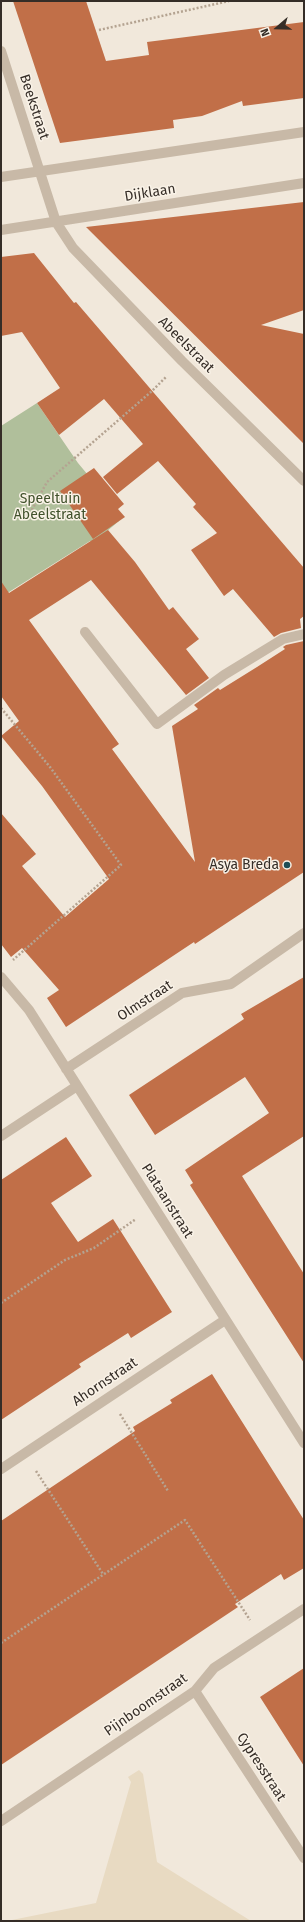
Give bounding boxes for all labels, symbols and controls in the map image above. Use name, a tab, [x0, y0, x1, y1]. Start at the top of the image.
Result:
north arrow	[257, 8, 297, 48]
text: N	[258, 27, 273, 38]
street label: Beekstraat	[16, 72, 52, 142]
street label: Dijklaan	[123, 181, 177, 205]
street label: Abeelstraat	[154, 313, 218, 377]
park label: Speeltuin Abeelstraat	[14, 491, 86, 524]
place label: Asya Breda	[210, 857, 279, 873]
marker: Asya Breda	[282, 860, 292, 870]
street label: Olmstraat	[114, 977, 176, 1025]
street label: Plataanstraat	[137, 1161, 197, 1241]
street label: Ahornstraat	[69, 1354, 141, 1410]
street label: Pijnboomstraat	[101, 1670, 191, 1740]
street label: Cypresstraat	[233, 1730, 289, 1804]

